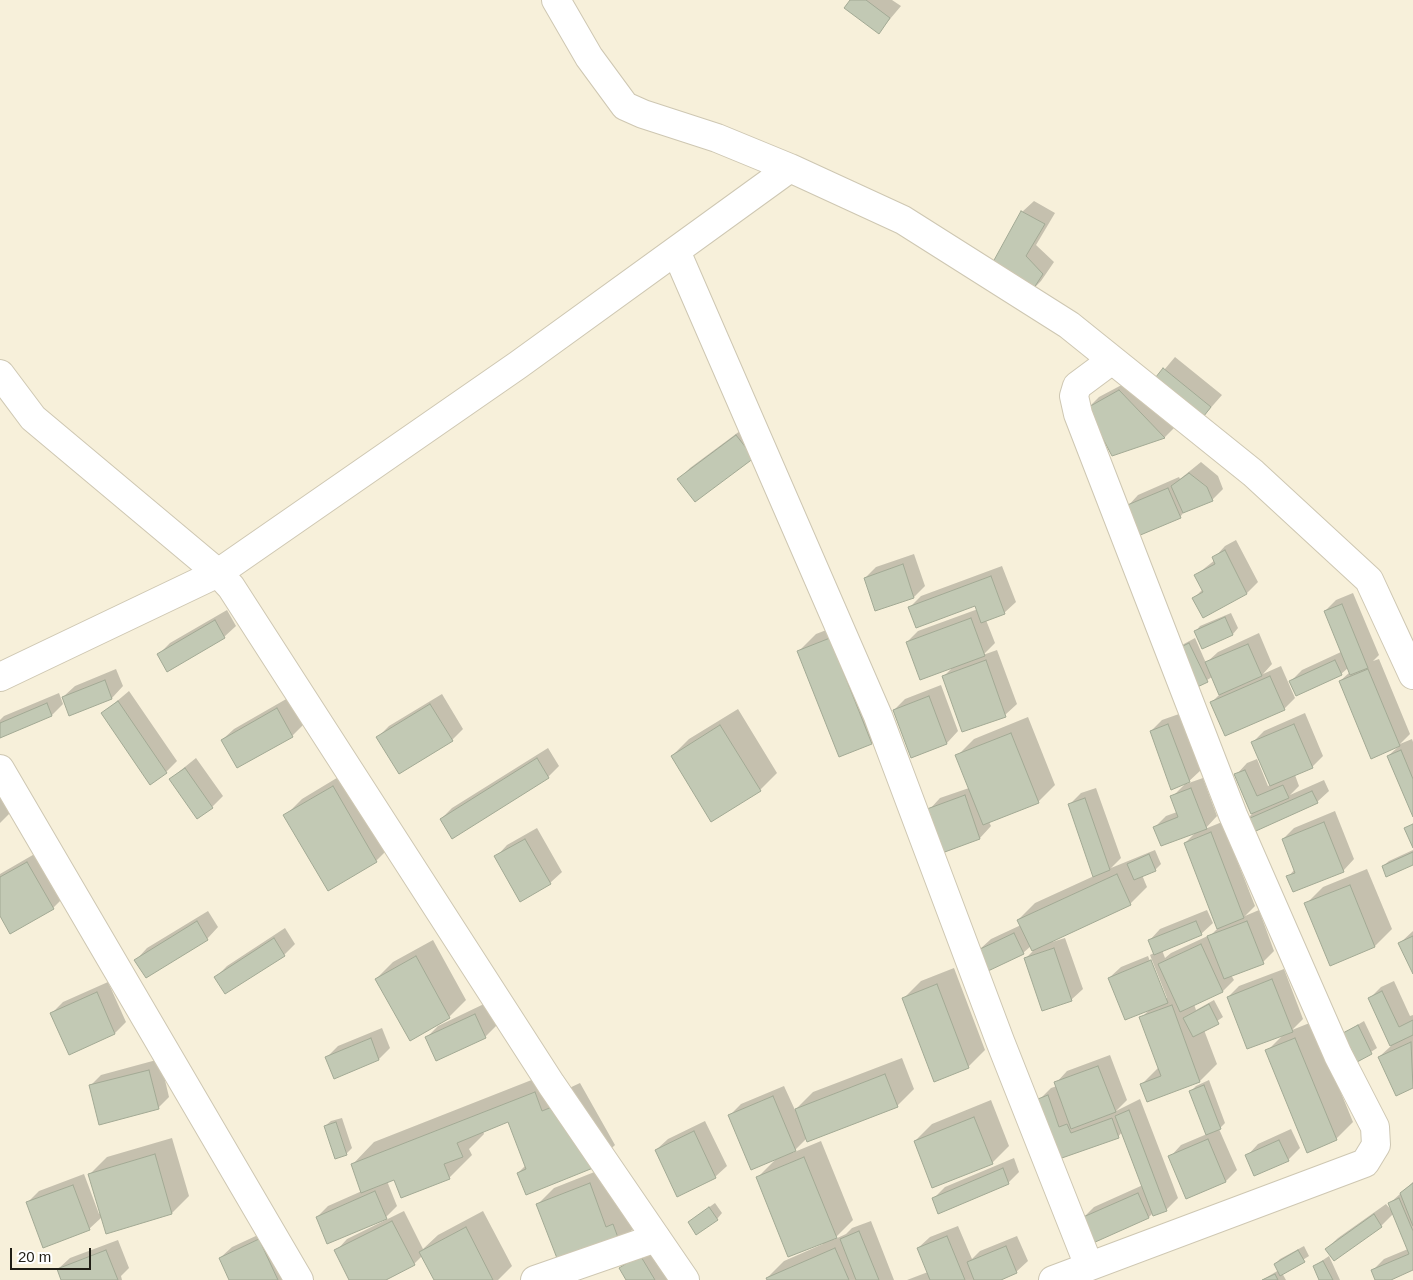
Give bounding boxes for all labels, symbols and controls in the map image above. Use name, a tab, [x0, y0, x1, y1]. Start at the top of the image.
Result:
scale bar	[12, 1238, 94, 1270]
text: 20 m	[18, 1248, 51, 1265]

